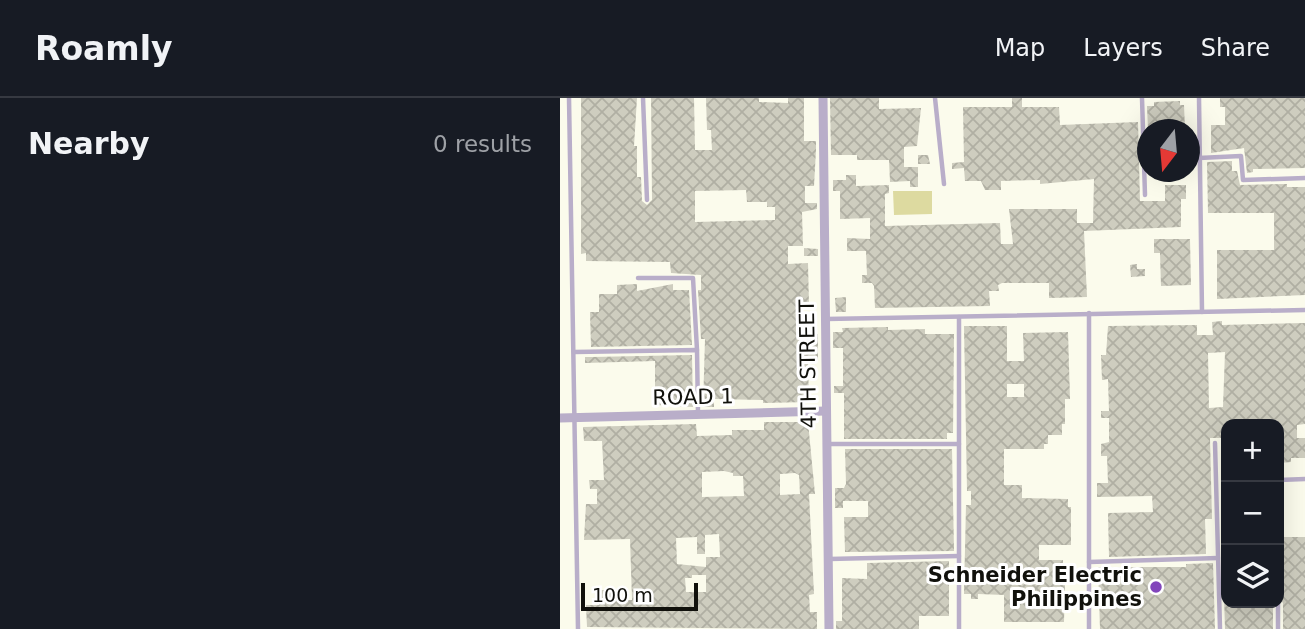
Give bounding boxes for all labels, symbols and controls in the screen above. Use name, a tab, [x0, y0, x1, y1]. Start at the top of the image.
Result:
text: Roamly	[35, 29, 173, 68]
text: Map	[995, 34, 1045, 62]
text: Layers	[1083, 34, 1163, 62]
text: Share	[1201, 34, 1270, 62]
north arrow	[1137, 119, 1200, 182]
text: Nearby	[28, 126, 150, 161]
text: 0 results	[433, 131, 532, 157]
street label: 4TH STREET	[795, 299, 821, 429]
street label: ROAD 1	[652, 384, 734, 410]
map controls	[1221, 419, 1284, 608]
button: +	[1221, 419, 1284, 482]
button: −	[1221, 482, 1284, 545]
button: layers	[1221, 545, 1284, 608]
place label: Schneider Electric Philippines	[928, 563, 1142, 611]
marker: Schneider Electric Philippines	[1148, 579, 1164, 595]
scale bar	[581, 580, 698, 612]
text: 100 m	[592, 584, 653, 606]

